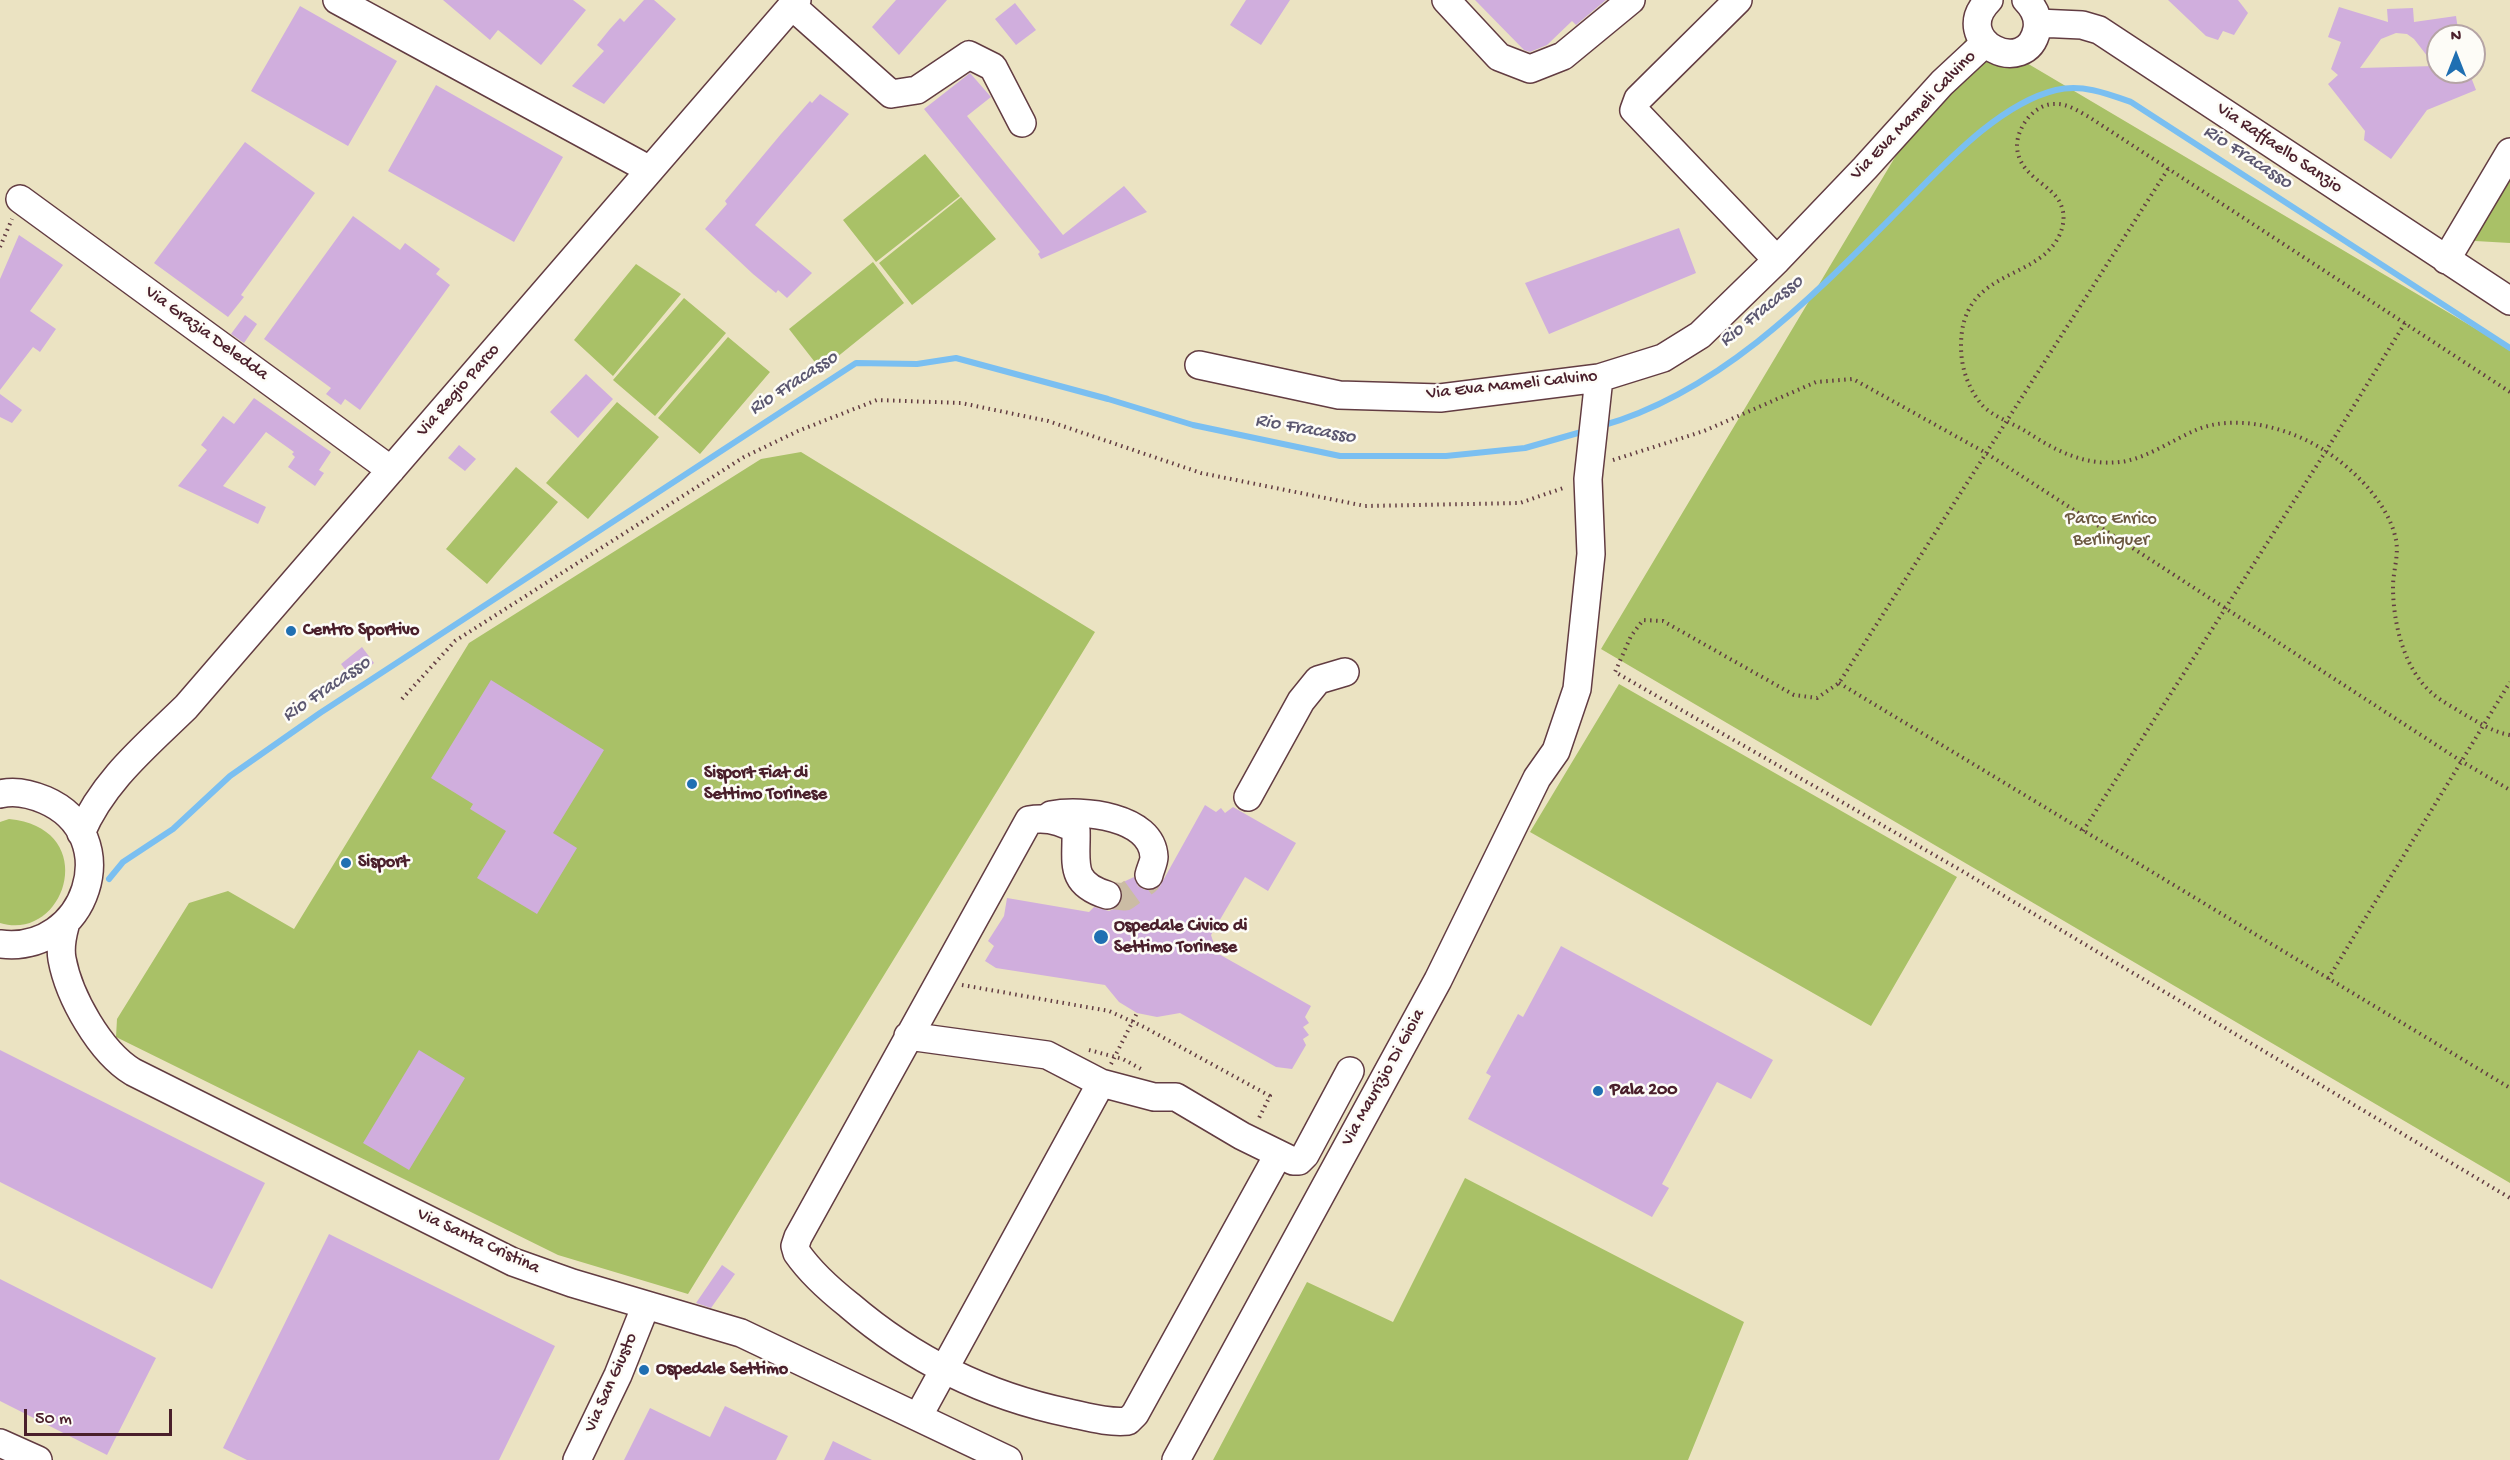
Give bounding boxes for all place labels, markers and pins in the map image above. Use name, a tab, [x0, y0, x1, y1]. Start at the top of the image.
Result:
place label: Centro Sportivo	[303, 620, 419, 642]
marker: Centro Sportivo	[284, 624, 298, 638]
place label: Sisport Fiat di Settimo Torinese	[704, 763, 827, 806]
marker: Sisport Fiat di Settimo Torinese	[685, 777, 699, 791]
place label: Sisport	[358, 852, 409, 874]
marker: Sisport	[339, 856, 353, 870]
place label: Ospedale Civico di Settimo Torinese	[1114, 916, 1247, 958]
marker: Ospedale Civico di Settimo Torinese	[1092, 928, 1110, 946]
place label: Pala 200	[1610, 1080, 1677, 1102]
marker: Pala 200	[1591, 1084, 1605, 1098]
place label: Ospedale Settimo	[656, 1359, 788, 1381]
marker: Ospedale Settimo	[637, 1363, 651, 1377]

